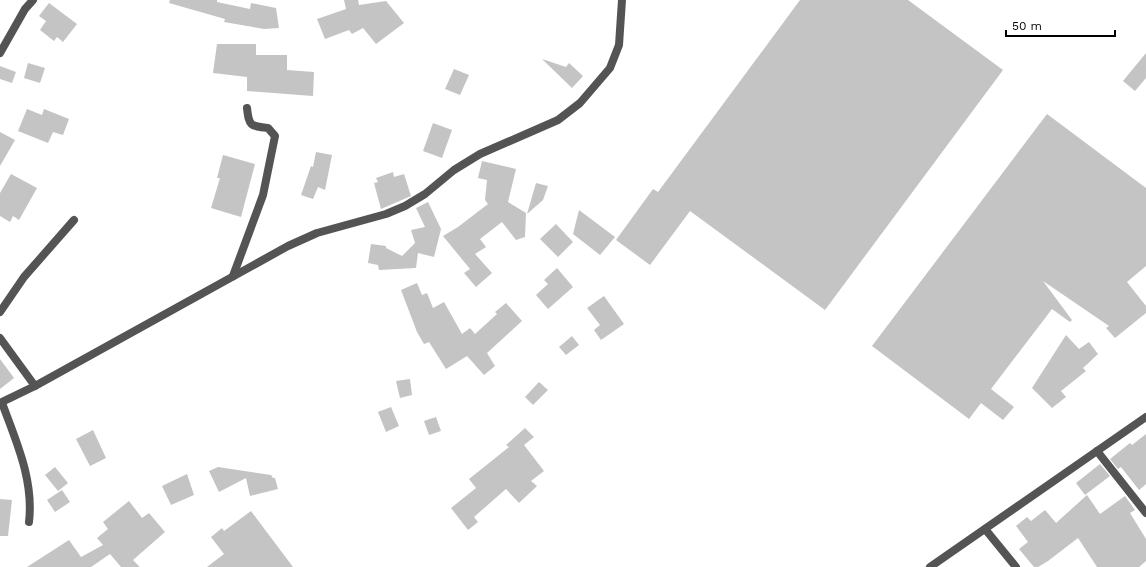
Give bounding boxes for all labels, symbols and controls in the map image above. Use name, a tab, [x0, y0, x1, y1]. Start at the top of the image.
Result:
scale bar	[1006, 12, 1115, 38]
text: 50 m	[1012, 19, 1042, 33]

